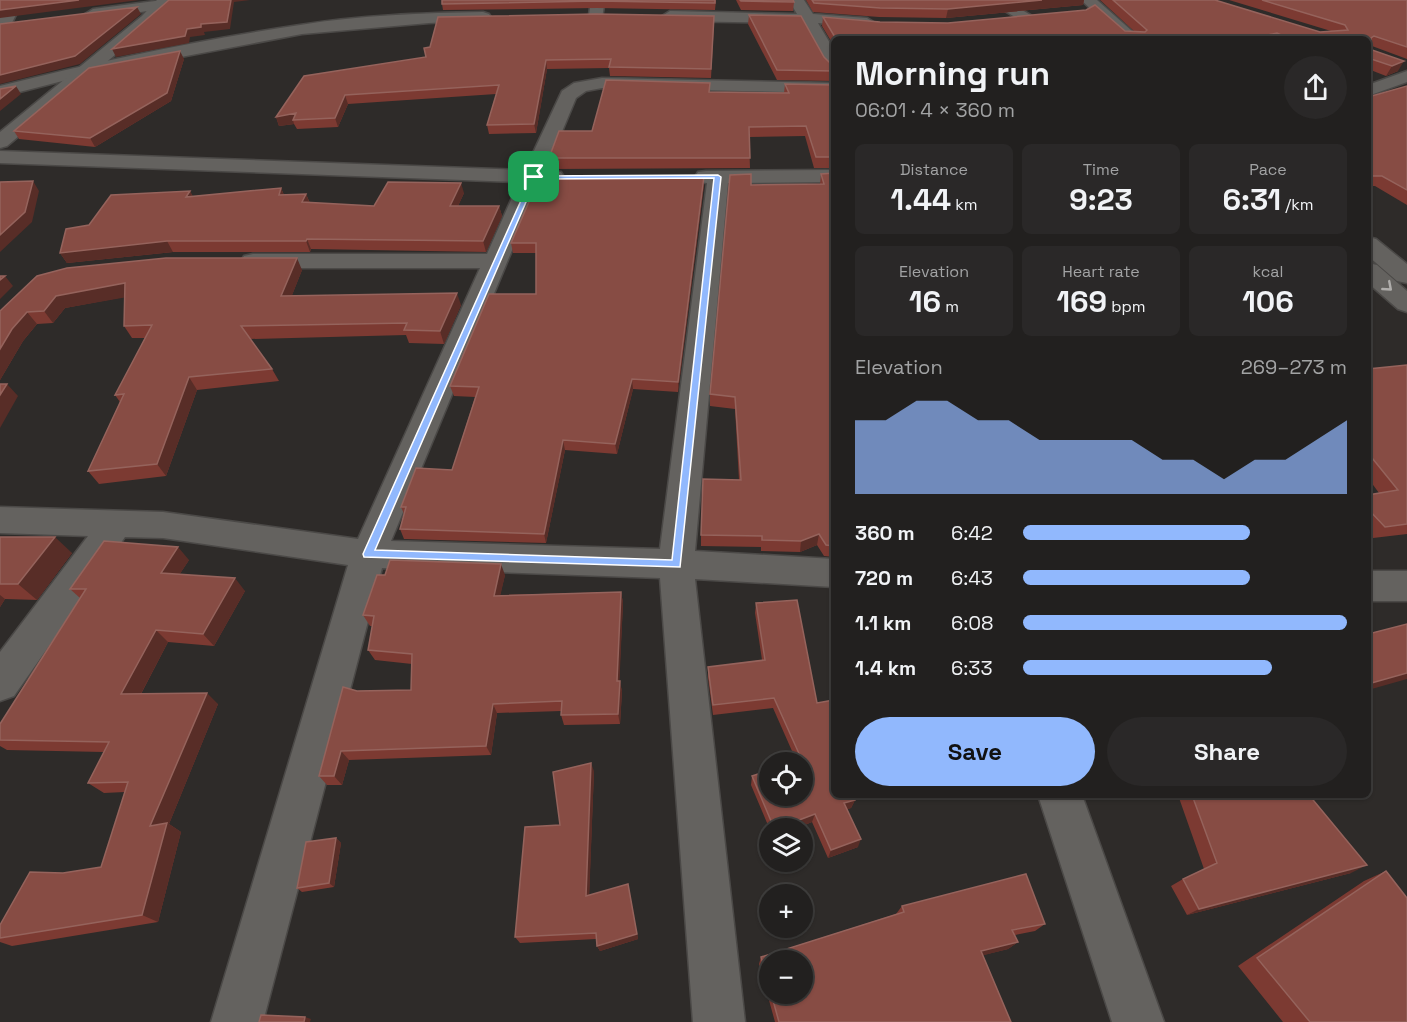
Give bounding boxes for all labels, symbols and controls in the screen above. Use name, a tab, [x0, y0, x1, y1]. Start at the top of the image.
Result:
text: Morning run	[855, 53, 1050, 95]
button: share	[1284, 56, 1347, 119]
text: 06:01 · 4 × 360 m	[855, 97, 1015, 123]
pin	[508, 151, 559, 202]
text: Distance	[900, 159, 968, 180]
text: Time	[1083, 159, 1119, 180]
text: Pace	[1249, 159, 1287, 180]
icon: arrive	[517, 160, 550, 193]
text: 1.44	[890, 180, 951, 219]
text: 9:23	[1069, 180, 1133, 219]
text: 6:31	[1222, 180, 1281, 219]
text: km	[951, 194, 978, 215]
text: /km	[1281, 194, 1314, 215]
text: Elevation	[899, 261, 969, 282]
text: Heart rate	[1062, 261, 1140, 282]
text: kcal	[1253, 261, 1283, 282]
one-way arrow	[1381, 280, 1391, 291]
text: 16	[909, 282, 941, 321]
text: 169	[1056, 282, 1107, 321]
text: 106	[1242, 282, 1294, 321]
text: m	[941, 296, 959, 317]
text: bpm	[1107, 296, 1146, 317]
text: Elevation	[855, 354, 943, 380]
text: 269–273 m	[1241, 354, 1347, 380]
text: 360 m	[855, 520, 915, 546]
text: 6:42	[951, 520, 993, 546]
text: 720 m	[855, 565, 913, 591]
text: 6:43	[951, 565, 993, 591]
text: 1.1 km	[855, 610, 911, 636]
text: 6:08	[951, 610, 994, 636]
text: 1.4 km	[855, 655, 916, 681]
text: 6:33	[951, 655, 992, 681]
button: Save	[855, 717, 1095, 786]
button: Share	[1107, 717, 1347, 786]
map controls	[759, 752, 813, 1004]
button: locate	[759, 752, 813, 806]
button: layers	[759, 818, 813, 872]
button: +	[759, 884, 813, 938]
button: −	[759, 950, 813, 1004]

